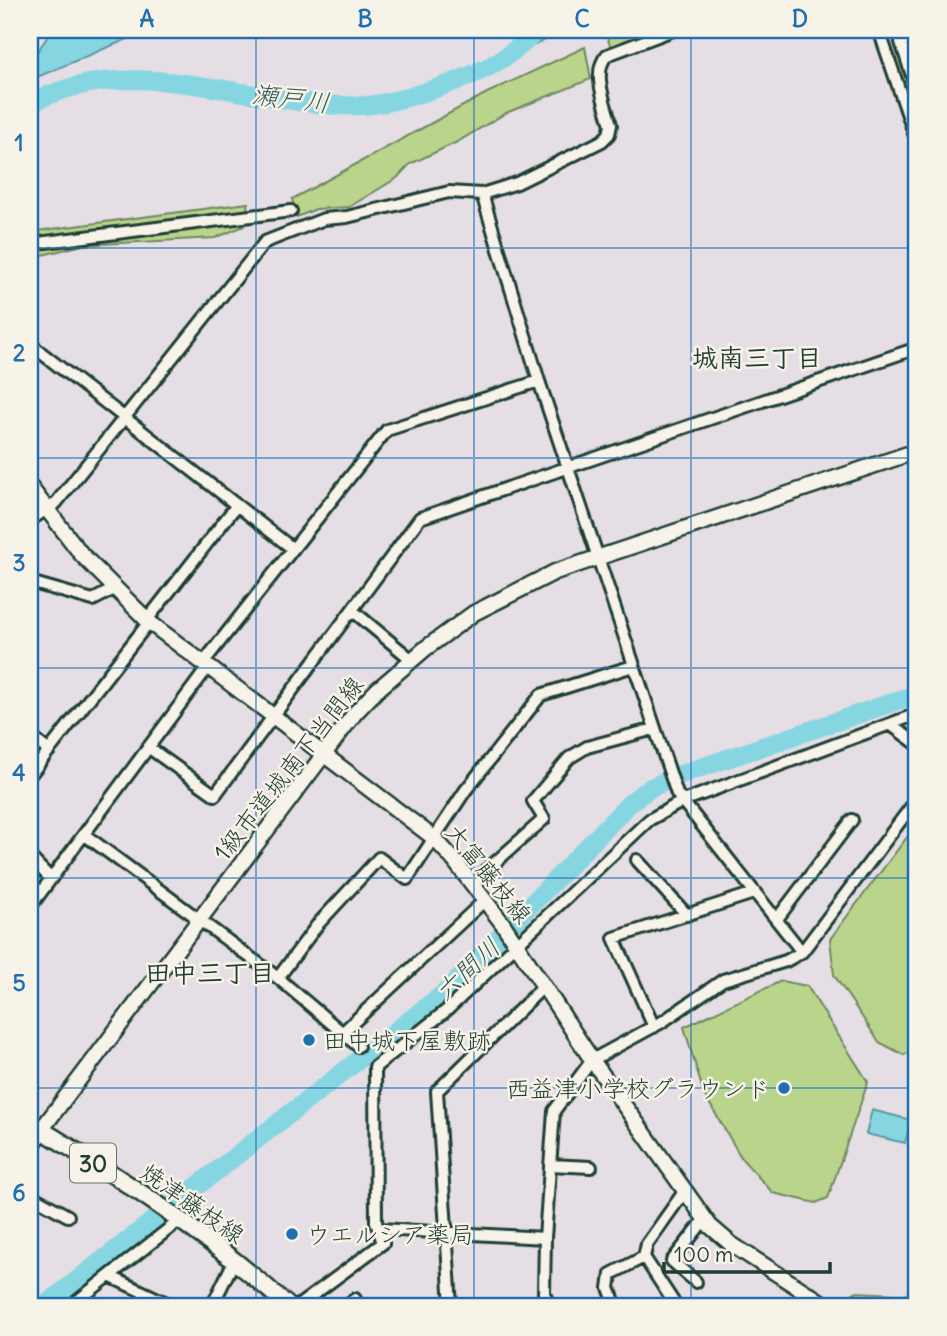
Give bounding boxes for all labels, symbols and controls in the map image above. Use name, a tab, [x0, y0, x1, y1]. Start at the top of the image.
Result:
text: A	[140, 4, 155, 33]
text: B	[357, 4, 373, 33]
text: C	[574, 4, 590, 33]
text: D	[792, 4, 808, 33]
water label: 瀬戸川	[250, 77, 332, 119]
text: 1	[14, 128, 24, 157]
text: 2	[13, 338, 26, 367]
district label: 城南三丁目	[692, 341, 822, 374]
text: 3	[12, 548, 26, 577]
street label: 1級市道城南下当間線	[207, 670, 369, 866]
text: 4	[12, 758, 26, 787]
street label: 大富藤枝線	[440, 817, 538, 929]
water label: 六間川	[427, 930, 507, 1008]
district label: 田中三丁目	[145, 956, 275, 989]
text: 5	[12, 968, 26, 997]
place label: 田中城下屋敷跡	[323, 1025, 491, 1055]
marker: 田中城下屋敷跡	[301, 1032, 317, 1048]
place label: 西益津小学校グラウンド	[506, 1073, 770, 1103]
marker: 西益津小学校グラウンド	[776, 1080, 792, 1096]
road number: 30	[70, 1144, 116, 1182]
street label: 焼津藤枝線	[135, 1156, 251, 1250]
text: 6	[12, 1178, 26, 1207]
place label: ウエルシア薬局	[306, 1219, 474, 1249]
marker: ウエルシア薬局	[284, 1226, 300, 1242]
scale bar	[664, 1231, 830, 1275]
text: 100 m	[674, 1241, 733, 1268]

